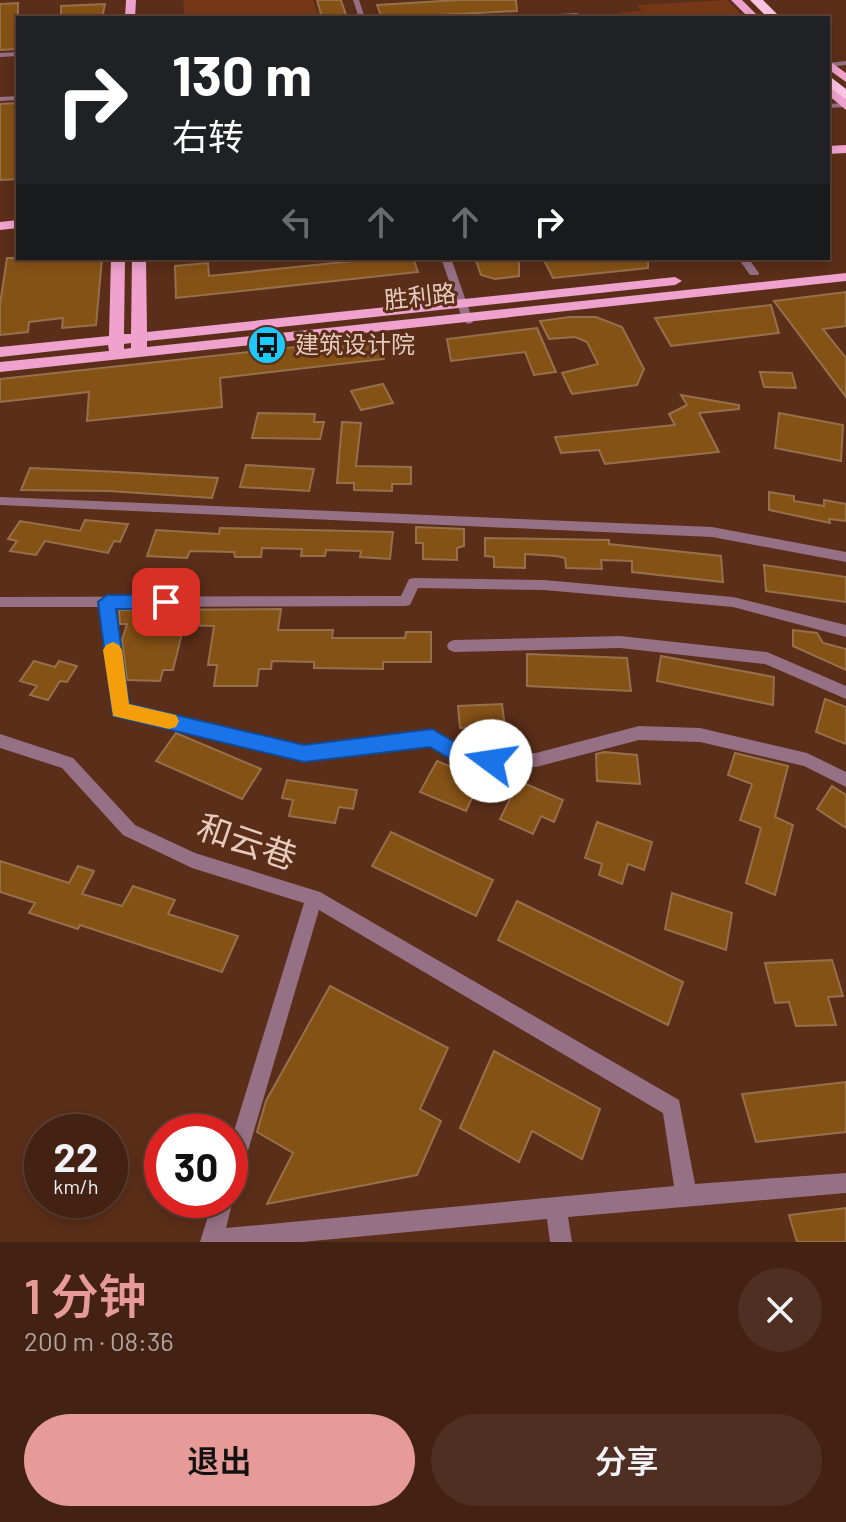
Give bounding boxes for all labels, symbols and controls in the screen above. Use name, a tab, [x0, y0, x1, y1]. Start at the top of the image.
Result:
text: 130 m	[172, 40, 312, 107]
icon: right	[40, 48, 144, 152]
text: 右转	[172, 114, 244, 157]
icon: left	[275, 200, 319, 244]
icon: ahead	[359, 200, 403, 244]
icon: ahead	[443, 200, 487, 244]
icon: right	[527, 200, 571, 244]
street label: 胜利路	[383, 277, 457, 314]
bus stop icon: 建筑设计院	[246, 324, 288, 366]
place label: 建筑设计院	[295, 329, 415, 358]
pin	[132, 568, 200, 636]
icon: arrive	[144, 580, 188, 624]
position arrow	[449, 719, 533, 803]
street label: 和云巷	[193, 805, 302, 877]
speed limit sign: 30	[144, 1114, 248, 1218]
text: 22	[54, 1132, 98, 1180]
text: km/h	[53, 1174, 99, 1198]
text: 1 分钟	[24, 1266, 147, 1324]
button: close	[738, 1268, 822, 1352]
text: 200 m · 08:36	[24, 1325, 174, 1356]
button: 退出	[24, 1414, 415, 1506]
button: 分享	[431, 1414, 822, 1506]

